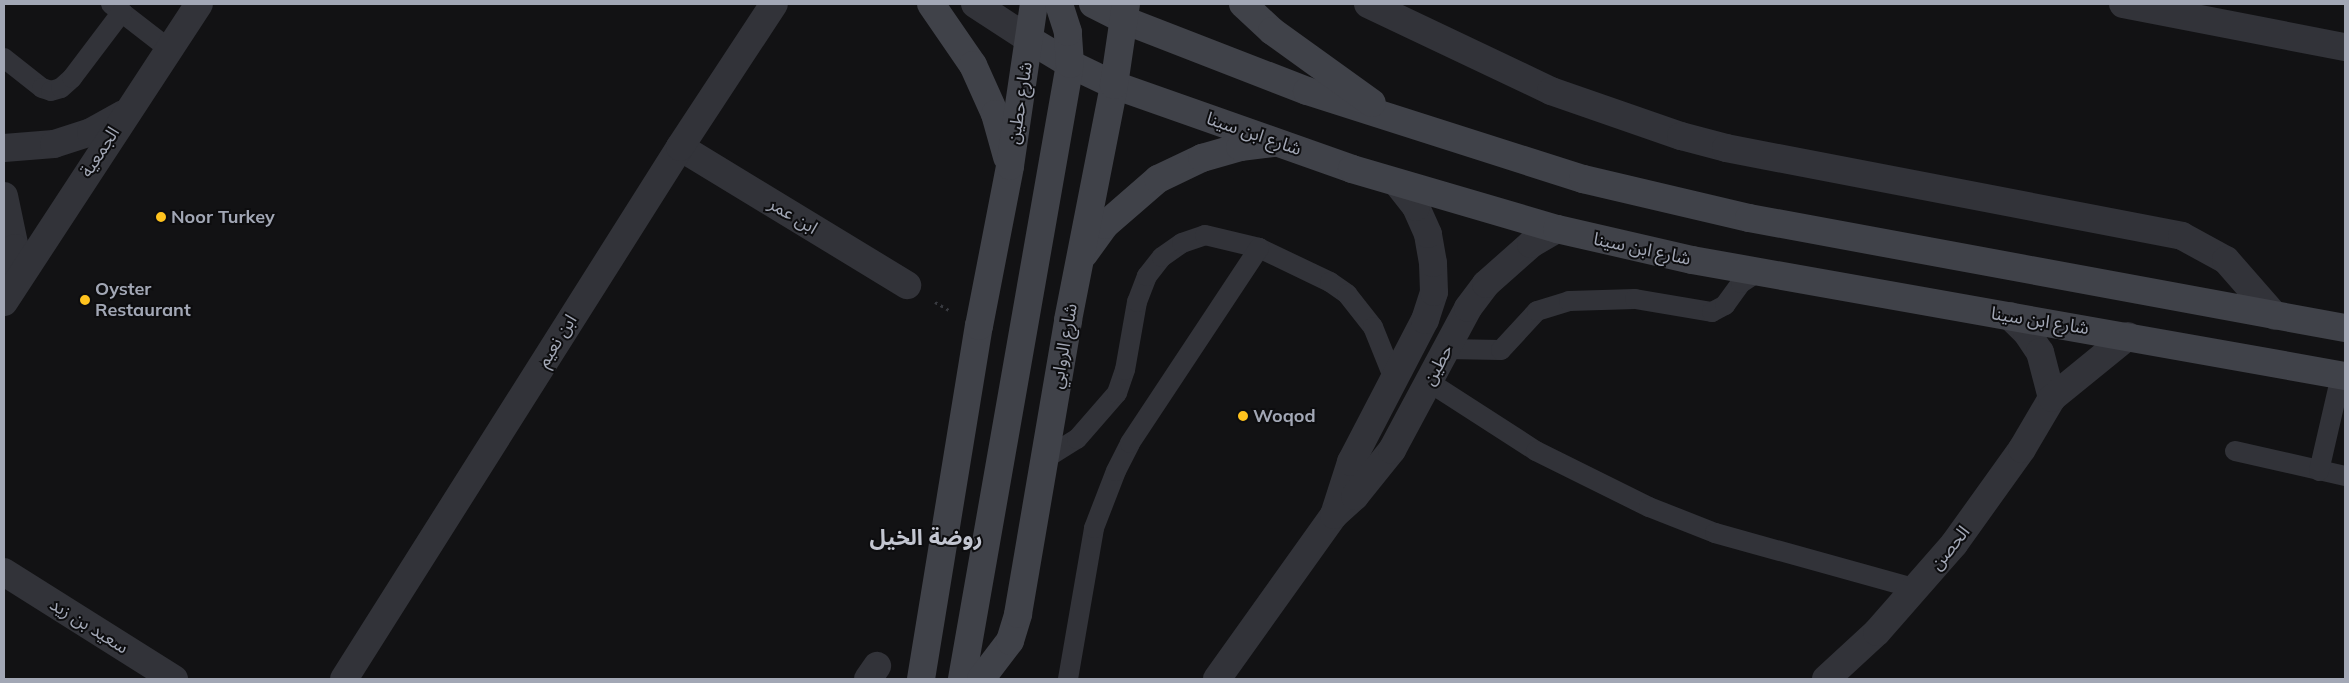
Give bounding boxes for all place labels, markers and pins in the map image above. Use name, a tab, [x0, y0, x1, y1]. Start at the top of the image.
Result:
place label: Noor Turkey	[171, 206, 275, 228]
marker: Noor Turkey	[155, 211, 167, 223]
place label: Oyster Restaurant	[95, 279, 191, 322]
marker: Oyster Restaurant	[79, 294, 91, 306]
place label: Woqod	[1253, 405, 1316, 427]
marker: Woqod	[1237, 410, 1249, 422]

